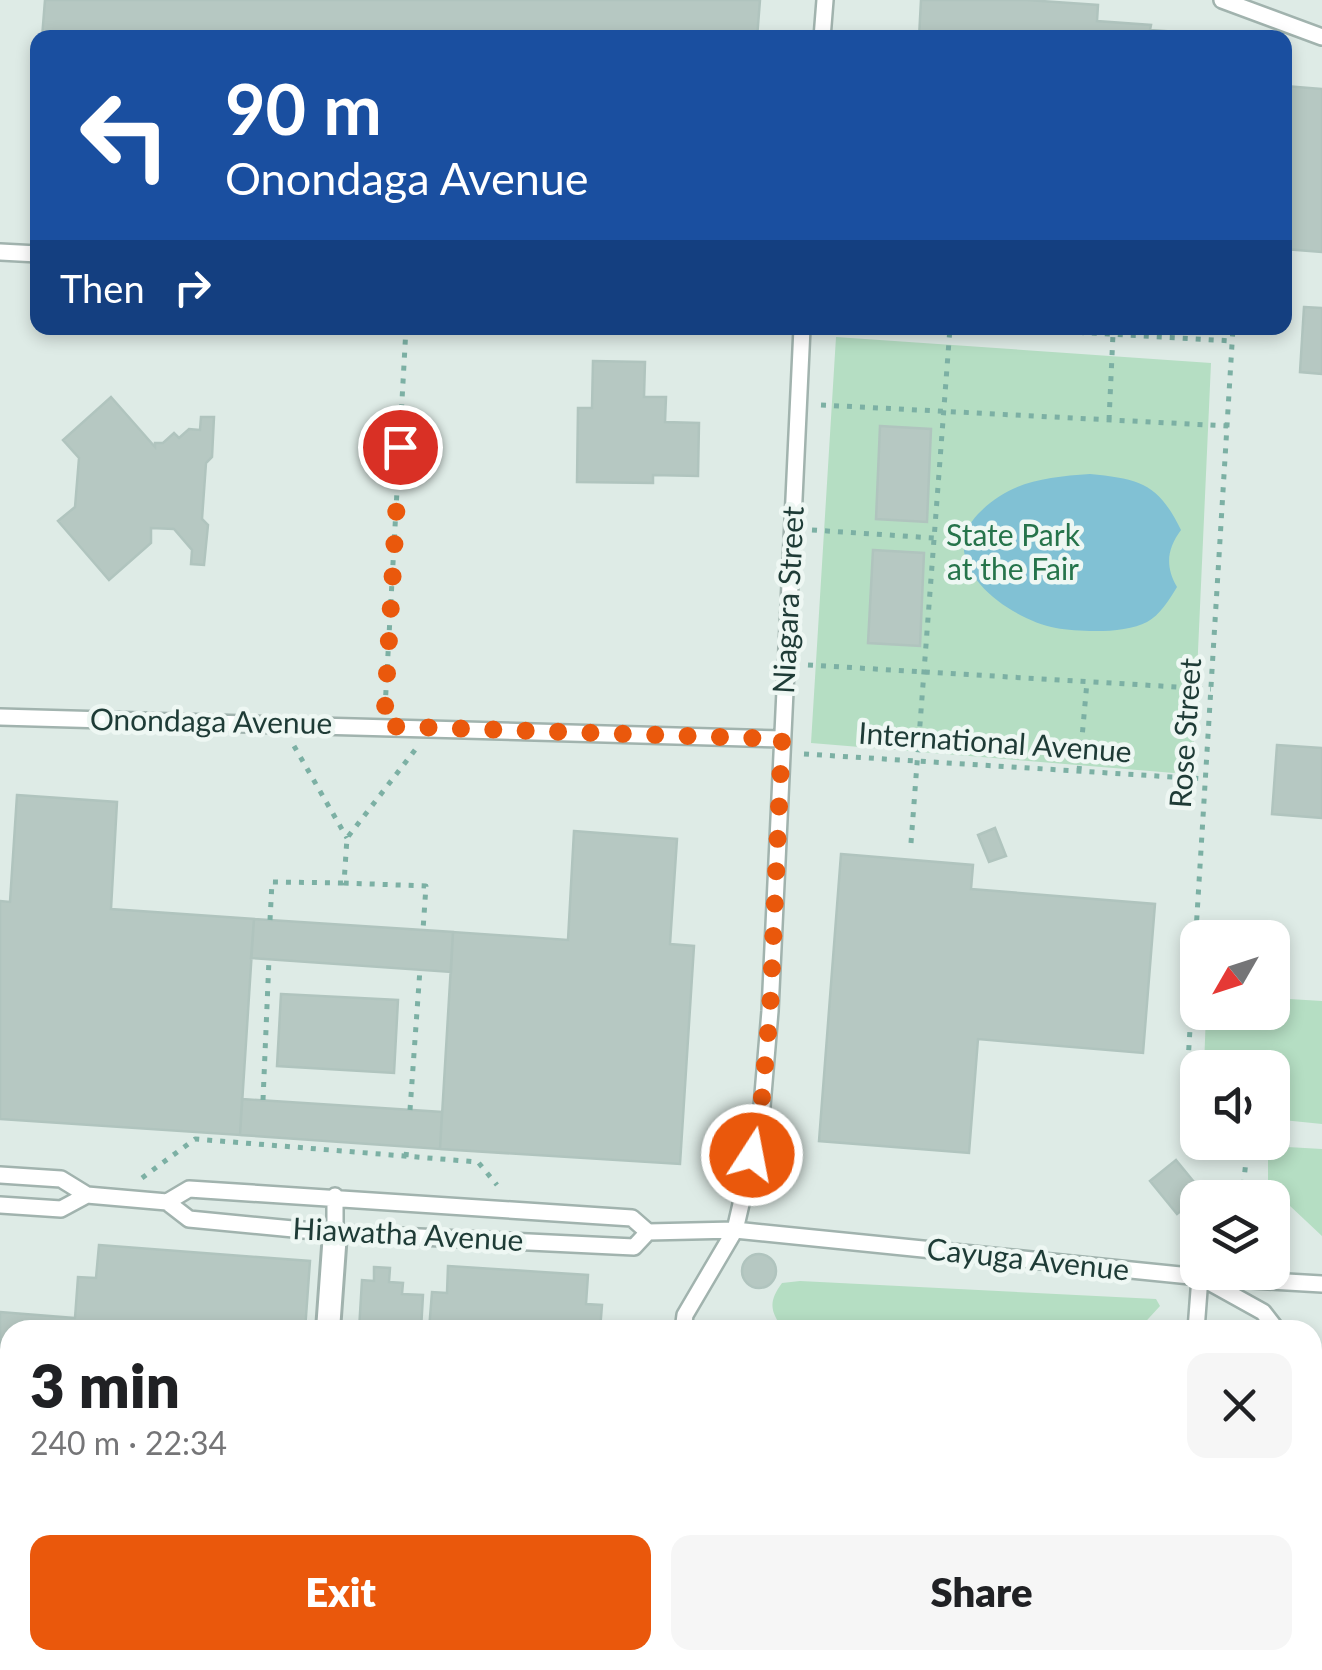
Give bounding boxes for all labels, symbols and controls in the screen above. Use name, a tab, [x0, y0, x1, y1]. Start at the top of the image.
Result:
text: 90 m	[225, 66, 382, 150]
icon: left	[60, 70, 190, 200]
text: Onondaga Avenue	[225, 151, 589, 205]
icon: right	[165, 260, 220, 315]
text: Then	[60, 265, 145, 311]
pin	[358, 405, 443, 490]
icon: arrive	[373, 420, 428, 475]
street label: Niagara Street	[764, 505, 810, 694]
park label: State Park at the Fair	[946, 516, 1081, 586]
street label: Rose Street	[1161, 656, 1207, 809]
street label: Onondaga Avenue	[90, 700, 333, 740]
street label: International Avenue	[857, 713, 1133, 769]
north arrow	[1180, 920, 1290, 1030]
map controls	[1180, 920, 1290, 1290]
button: sound	[1180, 1050, 1290, 1160]
position arrow	[700, 1103, 804, 1207]
button: layers	[1180, 1180, 1290, 1290]
street label: Hiawatha Avenue	[292, 1209, 524, 1257]
street label: Cayuga Avenue	[925, 1229, 1131, 1287]
text: 3 min	[30, 1349, 180, 1421]
button: close	[1187, 1353, 1292, 1458]
text: 240 m · 22:34	[30, 1423, 227, 1462]
button: Exit	[30, 1535, 651, 1650]
button: Share	[671, 1535, 1292, 1650]

